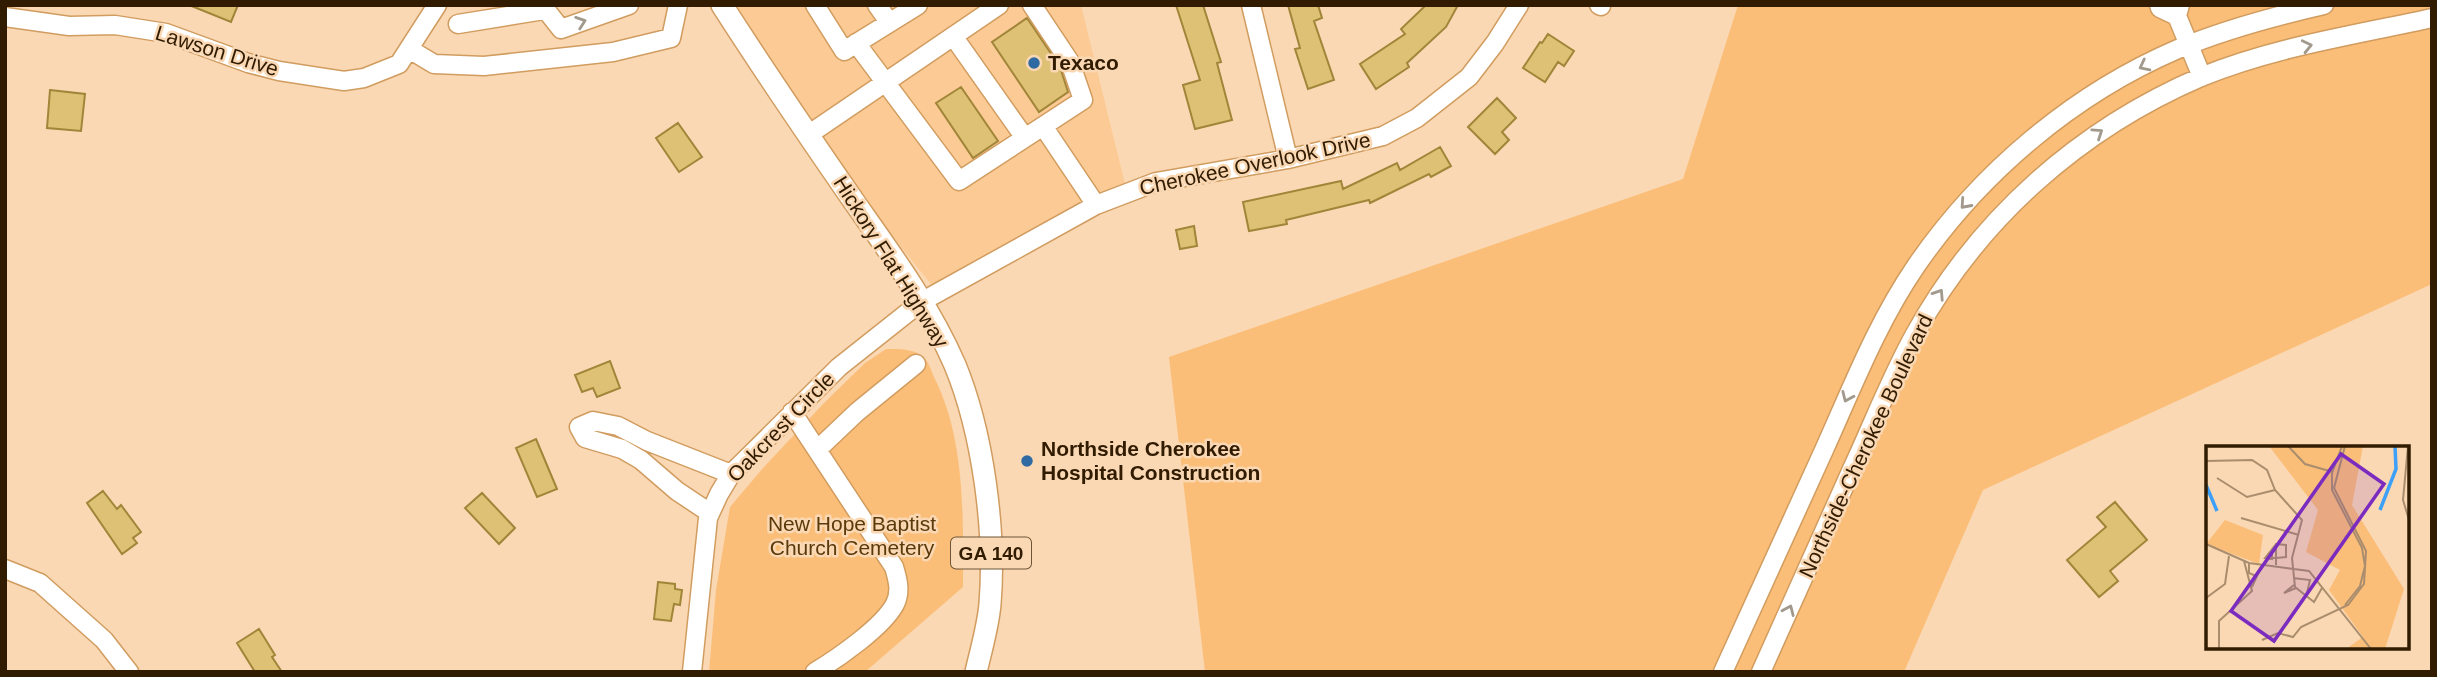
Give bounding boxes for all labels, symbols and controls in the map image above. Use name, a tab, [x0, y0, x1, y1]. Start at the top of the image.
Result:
one-way arrow	[574, 16, 586, 30]
street label: Lawson Drive	[153, 21, 281, 80]
one-way arrow	[2301, 40, 2313, 54]
place label: Texaco	[1048, 51, 1119, 74]
marker: Texaco	[1026, 55, 1042, 71]
one-way arrow	[2139, 57, 2151, 71]
street label: Cherokee Overlook Drive	[1137, 128, 1373, 199]
one-way arrow	[2091, 129, 2104, 142]
street label: Hickory Flat Highway	[829, 172, 954, 352]
one-way arrow	[1961, 196, 1973, 209]
one-way arrow	[1931, 289, 1944, 302]
street label: Northside-Cherokee Boulevard	[1794, 310, 1937, 581]
street label: Oakcrest Circle	[723, 367, 839, 486]
one-way arrow	[1841, 390, 1855, 403]
place label: Northside Cherokee Hospital Construction	[1041, 437, 1260, 484]
inset map	[2206, 446, 2409, 649]
marker: Northside Cherokee Hospital Construction	[1019, 453, 1035, 469]
park label: New Hope Baptist Church Cemetery	[768, 512, 936, 559]
road number: GA 140	[951, 538, 1031, 568]
one-way arrow	[1781, 604, 1795, 617]

